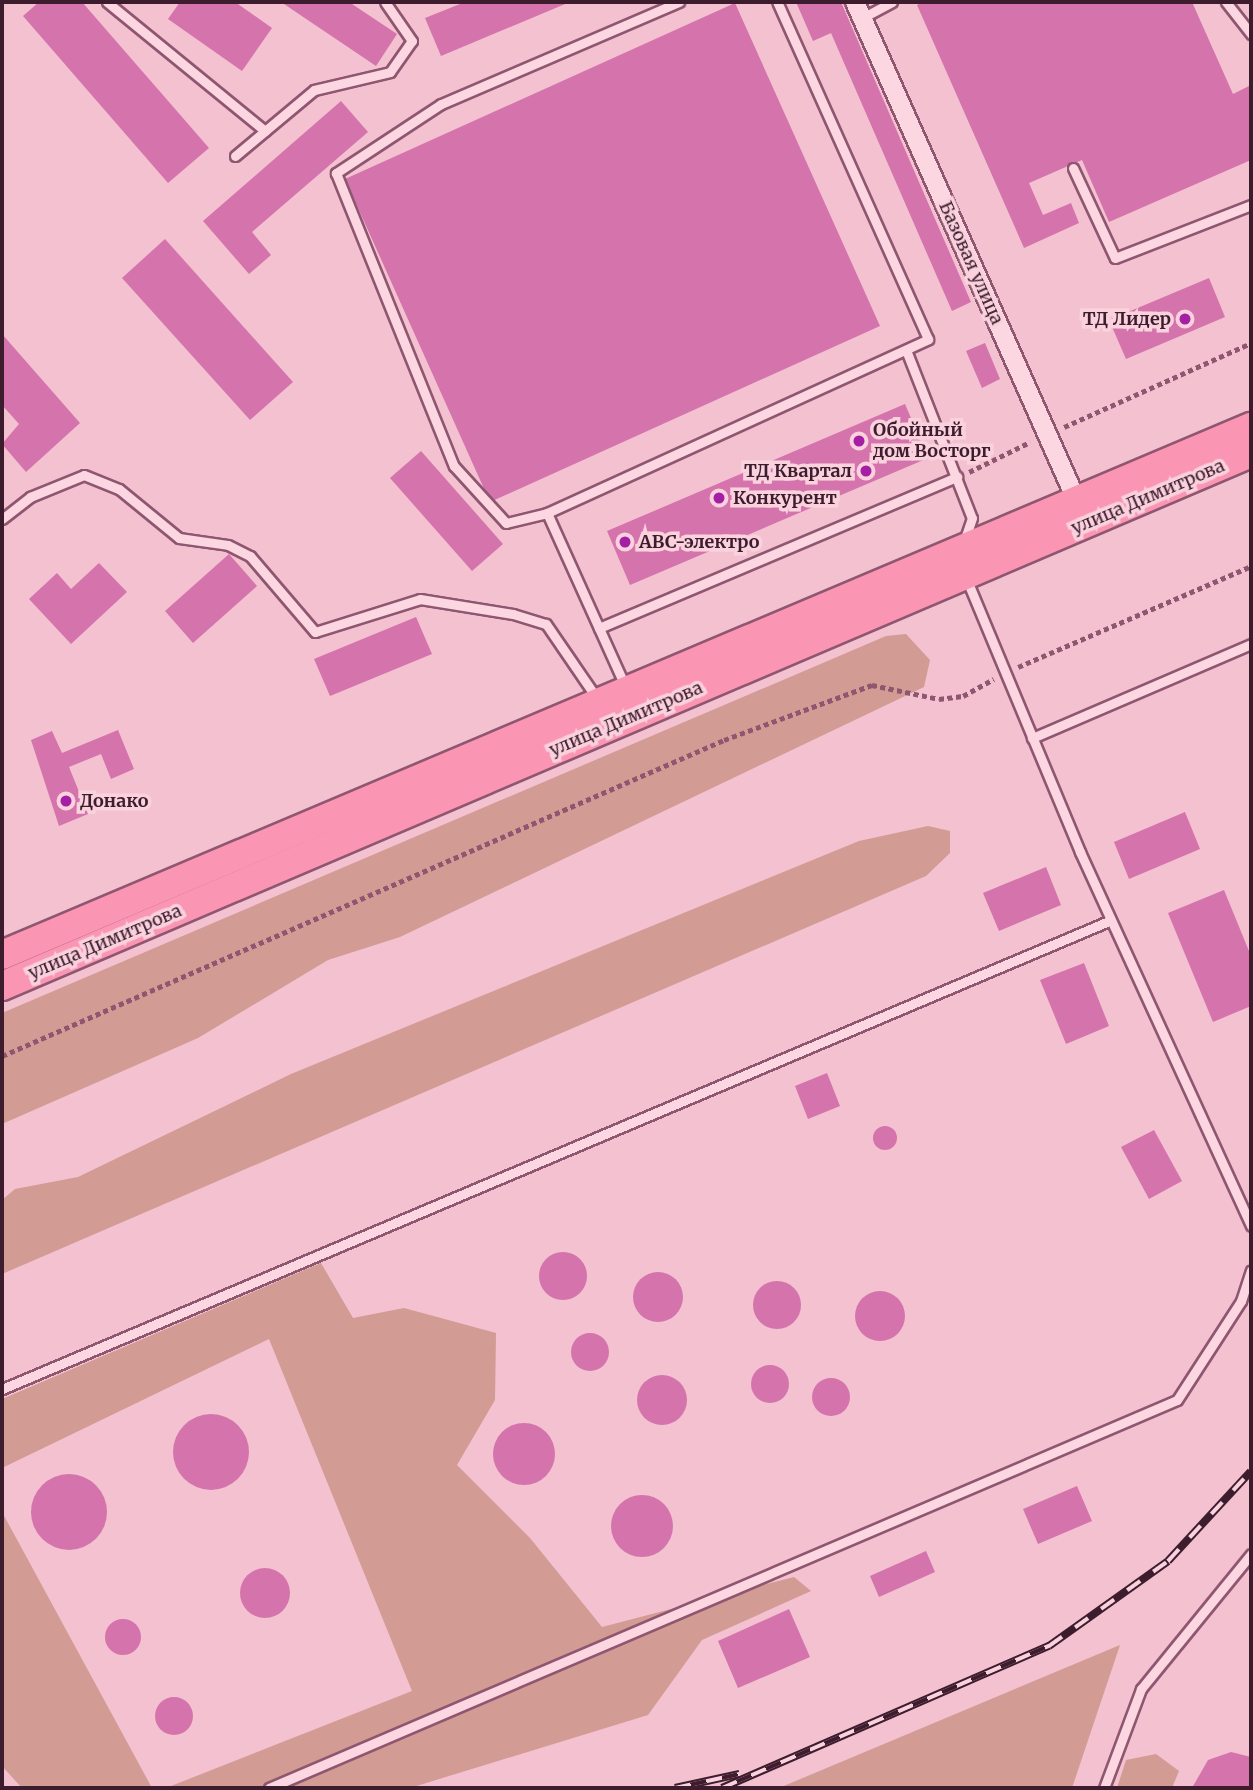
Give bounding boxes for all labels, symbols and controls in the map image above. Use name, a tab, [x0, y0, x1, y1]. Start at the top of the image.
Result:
street label: Базовая улица	[934, 198, 1008, 328]
place label: ТД Лидер	[1083, 308, 1171, 330]
marker: ТД Лидер	[1177, 311, 1193, 327]
place label: Обойный дом Восторг	[873, 420, 990, 462]
marker: Обойный дом Восторг	[851, 433, 867, 449]
street label: улица Димитрова	[1068, 455, 1228, 539]
place label: ТД Квартал	[744, 460, 852, 482]
marker: ТД Квартал	[858, 463, 874, 479]
place label: Конкурент	[733, 487, 837, 509]
marker: Конкурент	[711, 490, 727, 506]
place label: АВС-электро	[639, 531, 760, 553]
marker: АВС-электро	[617, 534, 633, 550]
street label: улица Димитрова	[546, 677, 706, 761]
place label: Донако	[80, 790, 148, 812]
marker: Донако	[58, 793, 74, 809]
street label: улица Димитрова	[25, 900, 185, 984]

